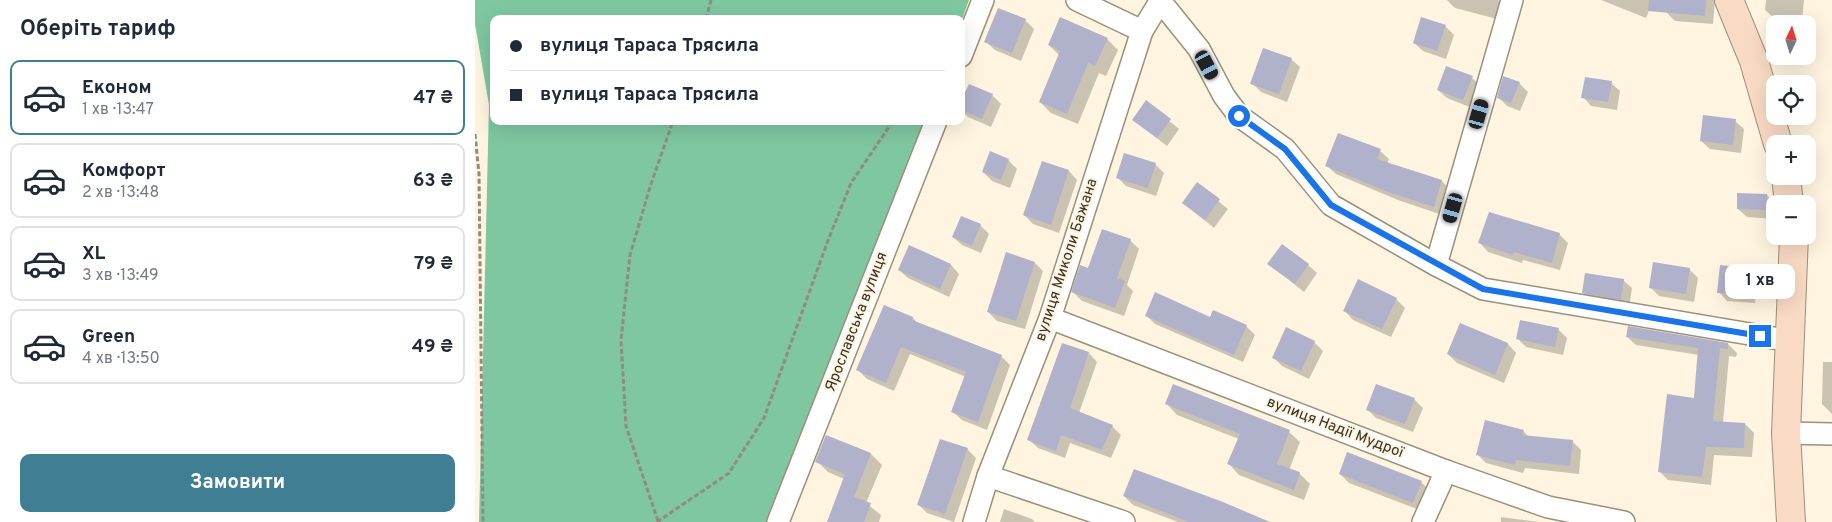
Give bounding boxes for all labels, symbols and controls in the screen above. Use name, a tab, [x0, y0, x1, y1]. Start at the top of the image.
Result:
north arrow	[1766, 15, 1816, 65]
map controls	[1766, 15, 1816, 245]
text: Оберіть тариф	[20, 16, 176, 43]
text: вулиця Тараса Трясила	[540, 34, 759, 58]
car	[1193, 48, 1220, 82]
icon: car	[22, 75, 67, 120]
button: locate	[1766, 75, 1816, 125]
text: Економ	[82, 76, 152, 100]
text: вулиця Тараса Трясила	[540, 83, 759, 107]
text: 47 ₴	[413, 86, 453, 110]
car	[1467, 98, 1490, 130]
text: 1 хв · 13:47	[82, 100, 154, 120]
route start	[1228, 105, 1250, 127]
button: +	[1766, 135, 1816, 185]
icon: car	[22, 158, 67, 203]
text: Комфорт	[82, 159, 165, 183]
text: 63 ₴	[413, 169, 453, 193]
street label: вулиця Миколи Бажана	[1032, 176, 1102, 344]
text: 2 хв · 13:48	[82, 183, 159, 203]
car	[1441, 192, 1464, 224]
button: −	[1766, 195, 1816, 245]
icon: car	[22, 241, 67, 286]
text: XL	[82, 242, 105, 266]
street label: Ярославська вулиця	[822, 249, 892, 395]
text: 79 ₴	[414, 252, 453, 276]
callout: 1 хв	[1725, 264, 1795, 298]
text: 3 хв · 13:49	[82, 266, 159, 286]
text: 1 хв	[1745, 271, 1775, 291]
icon: car	[22, 324, 67, 369]
text: Green	[82, 325, 135, 349]
route end	[1749, 325, 1771, 347]
text: 49 ₴	[412, 335, 453, 359]
text: 4 хв · 13:50	[82, 349, 160, 369]
street label: вулиця Надії Мудрої	[1264, 393, 1407, 463]
button: Замовити	[20, 454, 455, 512]

